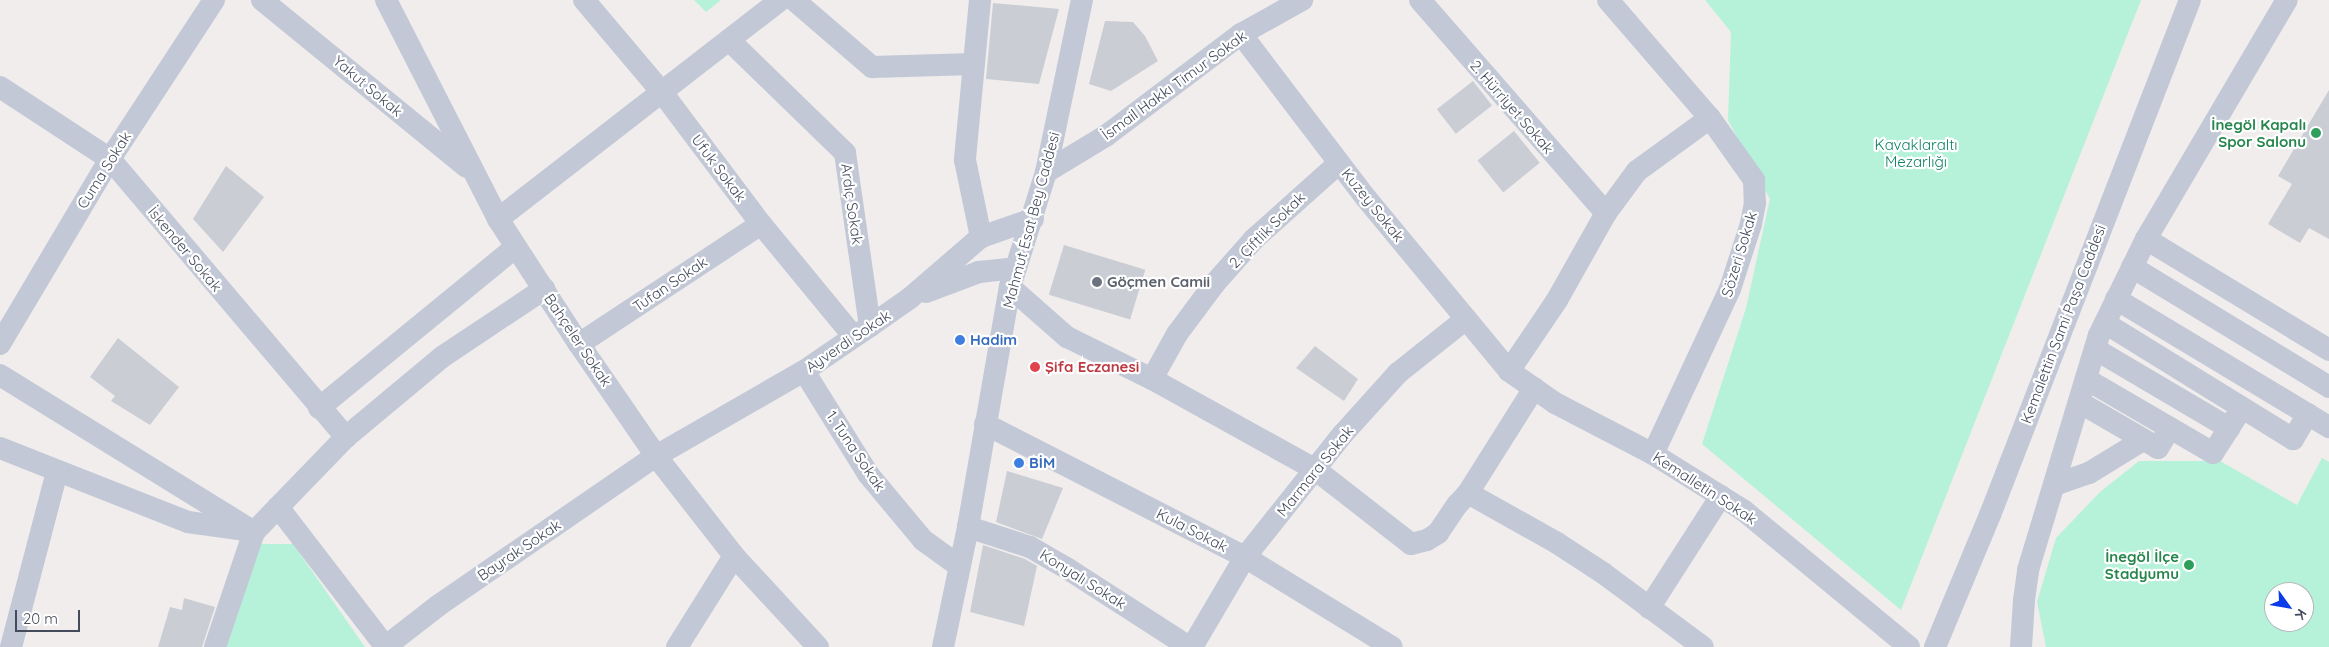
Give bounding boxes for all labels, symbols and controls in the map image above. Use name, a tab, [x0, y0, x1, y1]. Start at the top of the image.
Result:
street label: İsmail Hakkı Timur Sokak	[1098, 26, 1250, 144]
street label: Yakut Sokak	[330, 52, 406, 120]
street label: 2. Hürriyet Sokak	[1467, 57, 1557, 157]
place label: İnegöl Kapalı Spor Salonu	[2211, 115, 2306, 150]
marker: İnegöl Kapalı Spor Salonu	[2310, 127, 2322, 139]
street label: Cuma Sokak	[73, 128, 135, 212]
street label: Mahmut Esat Bey Caddesi	[999, 130, 1063, 310]
street label: Ufuk Sokak	[688, 131, 750, 205]
park label: Kavaklaraltı Mezarlığı	[1875, 135, 1957, 170]
street label: Ardıç Sokak	[837, 162, 867, 246]
street label: Kuzey Sokak	[1338, 165, 1408, 245]
street label: 2. Çiftlik Sokak	[1225, 188, 1309, 272]
street label: İskender Sokak	[144, 203, 226, 295]
street label: Sözeri Sokak	[1717, 209, 1761, 299]
street label: Kemalettin Sami Paşa Caddesi	[2017, 222, 2109, 426]
street label: Tufan Sokak	[629, 253, 711, 315]
place label: Göçmen Camii	[1107, 273, 1210, 291]
marker: Göçmen Camii	[1091, 276, 1103, 288]
street label: Bahçeler Sokak	[540, 290, 616, 390]
street label: Ayverdi Sokak	[802, 306, 894, 376]
place label: Hadim	[970, 331, 1017, 349]
marker: Hadim	[954, 334, 966, 346]
place label: Şifa Eczanesi	[1045, 358, 1139, 376]
marker: Şifa Eczanesi	[1029, 361, 1041, 373]
street label: 1. Tuna Sokak	[823, 408, 889, 494]
street label: Marmara Sokak	[1273, 422, 1357, 520]
street label: Kemalletin Sokak	[1650, 448, 1760, 528]
place label: BİM	[1029, 454, 1055, 472]
marker: BİM	[1013, 457, 1025, 469]
street label: Kula Sokak	[1153, 504, 1231, 556]
street label: Bayrak Sokak	[474, 515, 564, 585]
street label: Konyalı Sokak	[1037, 545, 1129, 613]
place label: İnegöl İlçe Stadyumu	[2105, 547, 2179, 582]
marker: İnegöl İlçe Stadyumu	[2183, 559, 2195, 571]
north arrow	[2264, 582, 2314, 632]
scale bar	[18, 600, 82, 632]
text: K	[2291, 606, 2311, 623]
text: 20 m	[23, 609, 58, 628]

